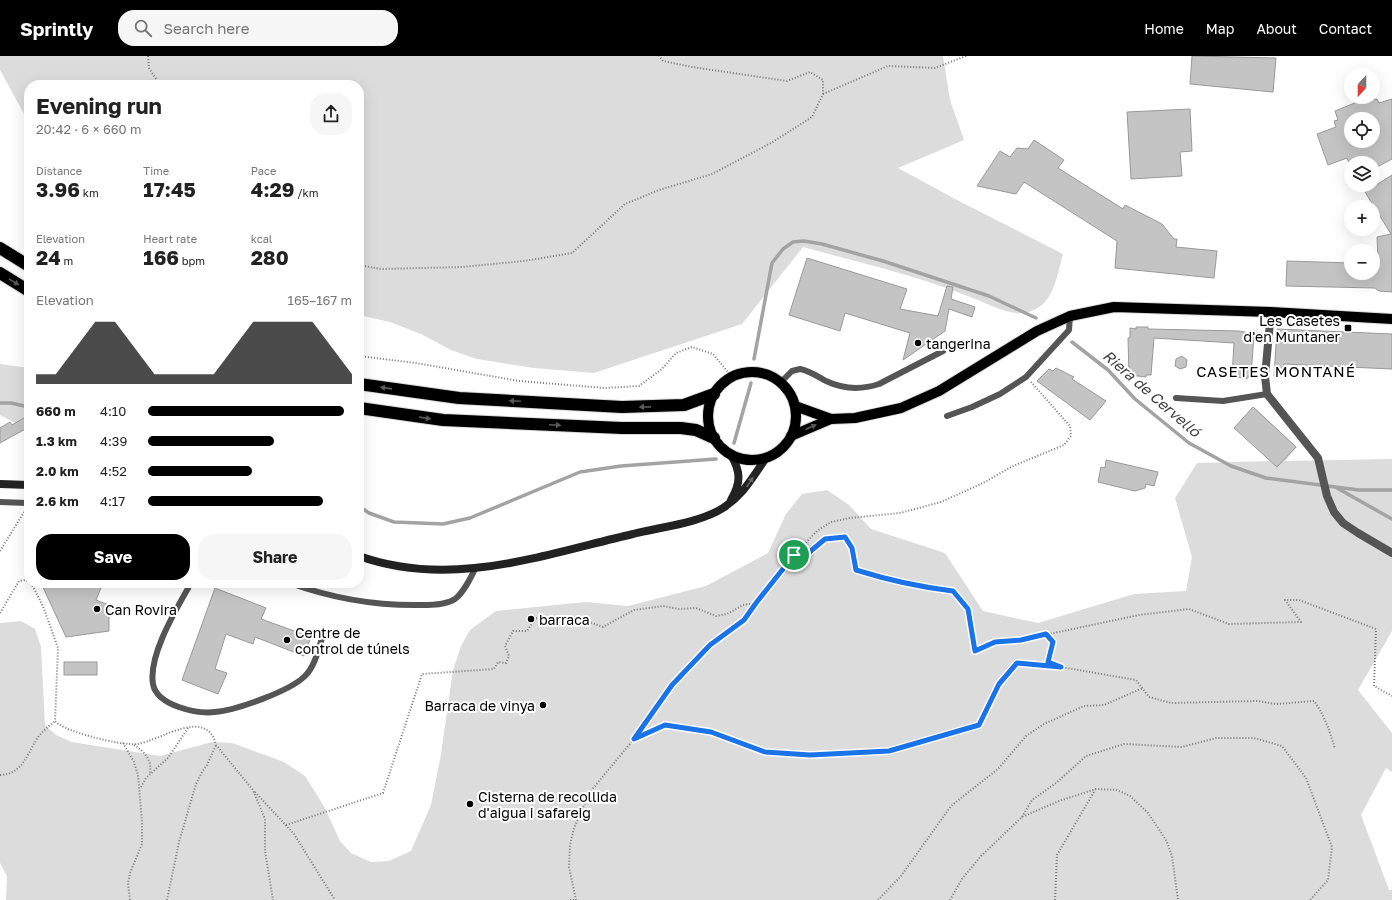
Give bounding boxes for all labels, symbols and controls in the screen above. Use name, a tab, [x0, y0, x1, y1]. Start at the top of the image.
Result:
search box	[118, 10, 398, 46]
text: Sprintly	[20, 17, 94, 40]
icon: search	[132, 17, 154, 39]
text: Search here	[164, 19, 249, 37]
text: Home	[1144, 20, 1184, 37]
text: Map	[1206, 20, 1234, 37]
text: About	[1256, 20, 1297, 37]
text: Contact	[1319, 20, 1372, 37]
north arrow	[1344, 68, 1380, 104]
map controls	[1344, 68, 1380, 280]
text: Evening run	[36, 92, 162, 119]
button: share	[310, 93, 352, 135]
button: locate	[1344, 112, 1380, 148]
text: 20:42 · 6 × 660 m	[36, 121, 141, 137]
button: layers	[1344, 156, 1380, 192]
text: Distance	[36, 164, 82, 177]
text: Time	[143, 164, 169, 177]
text: Pace	[251, 164, 276, 177]
text: 3.96	[36, 177, 80, 201]
text: 17:45	[143, 177, 196, 201]
text: 4:29	[251, 177, 294, 201]
text: km	[80, 186, 99, 199]
text: /km	[294, 186, 318, 199]
button: +	[1344, 200, 1380, 236]
text: Elevation	[36, 232, 85, 245]
text: Heart rate	[143, 232, 197, 245]
text: kcal	[251, 232, 272, 245]
button: −	[1344, 244, 1380, 280]
text: 24	[36, 245, 61, 269]
text: 166	[143, 245, 179, 269]
text: 280	[251, 245, 289, 269]
text: m	[61, 254, 73, 267]
text: bpm	[179, 254, 205, 267]
one-way arrow	[9, 278, 20, 285]
text: Elevation	[36, 292, 94, 308]
text: 165–167 m	[288, 292, 352, 308]
place label: Les Casetes d'en Muntaner	[1244, 312, 1341, 345]
marker: Les Casetes d'en Muntaner	[1343, 323, 1353, 333]
place label: tangerina	[926, 335, 991, 352]
marker: tangerina	[913, 338, 923, 348]
water label: Riera de Cervelló	[1100, 346, 1206, 441]
district label: CASETES MONTANÉ	[1196, 362, 1356, 380]
one-way arrow	[380, 385, 392, 391]
one-way arrow	[509, 398, 521, 405]
text: 660 m	[36, 403, 76, 419]
text: 4:10	[100, 403, 126, 419]
one-way arrow	[638, 404, 651, 410]
one-way arrow	[419, 415, 431, 421]
one-way arrow	[549, 422, 562, 428]
one-way arrow	[805, 424, 817, 430]
text: 1.3 km	[36, 433, 77, 449]
text: 4:39	[100, 433, 127, 449]
text: 2.0 km	[36, 463, 79, 479]
text: 4:52	[100, 463, 127, 479]
one-way arrow	[746, 476, 753, 488]
text: 2.6 km	[36, 493, 79, 509]
text: 4:17	[100, 493, 125, 509]
button: Save	[36, 534, 190, 580]
button: Share	[198, 534, 352, 580]
pin	[777, 538, 811, 572]
icon: arrive	[783, 544, 805, 566]
place label: Can Rovira	[105, 601, 177, 618]
marker: Can Rovira	[92, 604, 102, 614]
place label: barraca	[539, 611, 590, 628]
marker: barraca	[526, 614, 536, 624]
place label: Centre de control de túnels	[295, 624, 410, 657]
marker: Centre de control de túnels	[282, 635, 292, 645]
place label: Barraca de vinya	[424, 697, 535, 714]
marker: Barraca de vinya	[538, 700, 548, 710]
place label: Cisterna de recollida d'aigua i safareig	[478, 788, 617, 821]
marker: Cisterna de recollida d'aigua i safareig	[465, 799, 475, 809]

